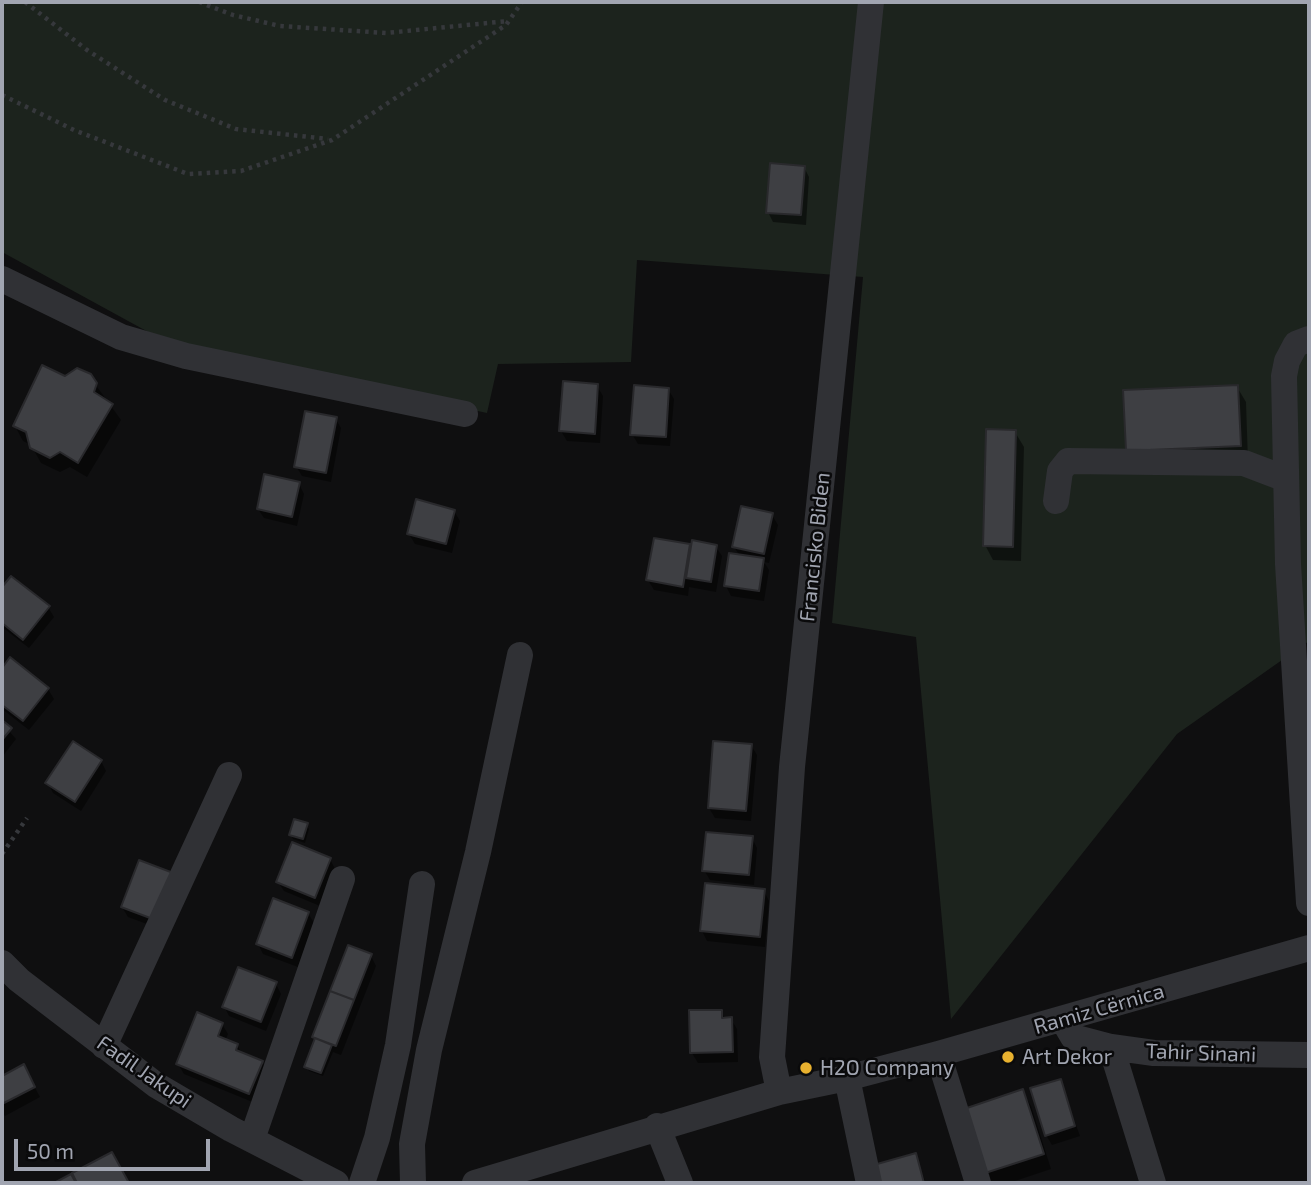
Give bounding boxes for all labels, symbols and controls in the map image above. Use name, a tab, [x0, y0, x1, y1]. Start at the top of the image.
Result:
street label: Francisko Biden	[795, 471, 835, 623]
street label: Ramiz Cërnica	[1031, 978, 1167, 1040]
street label: Fadil Jakupi	[92, 1030, 196, 1114]
street label: Tahir Sinani	[1145, 1038, 1257, 1068]
place label: Art Dekor	[1022, 1044, 1112, 1070]
marker: Art Dekor	[1000, 1049, 1016, 1065]
place label: H2O Company	[820, 1055, 954, 1081]
marker: H2O Company	[798, 1060, 814, 1076]
scale bar	[18, 1126, 214, 1170]
text: 50 m	[27, 1138, 74, 1163]

